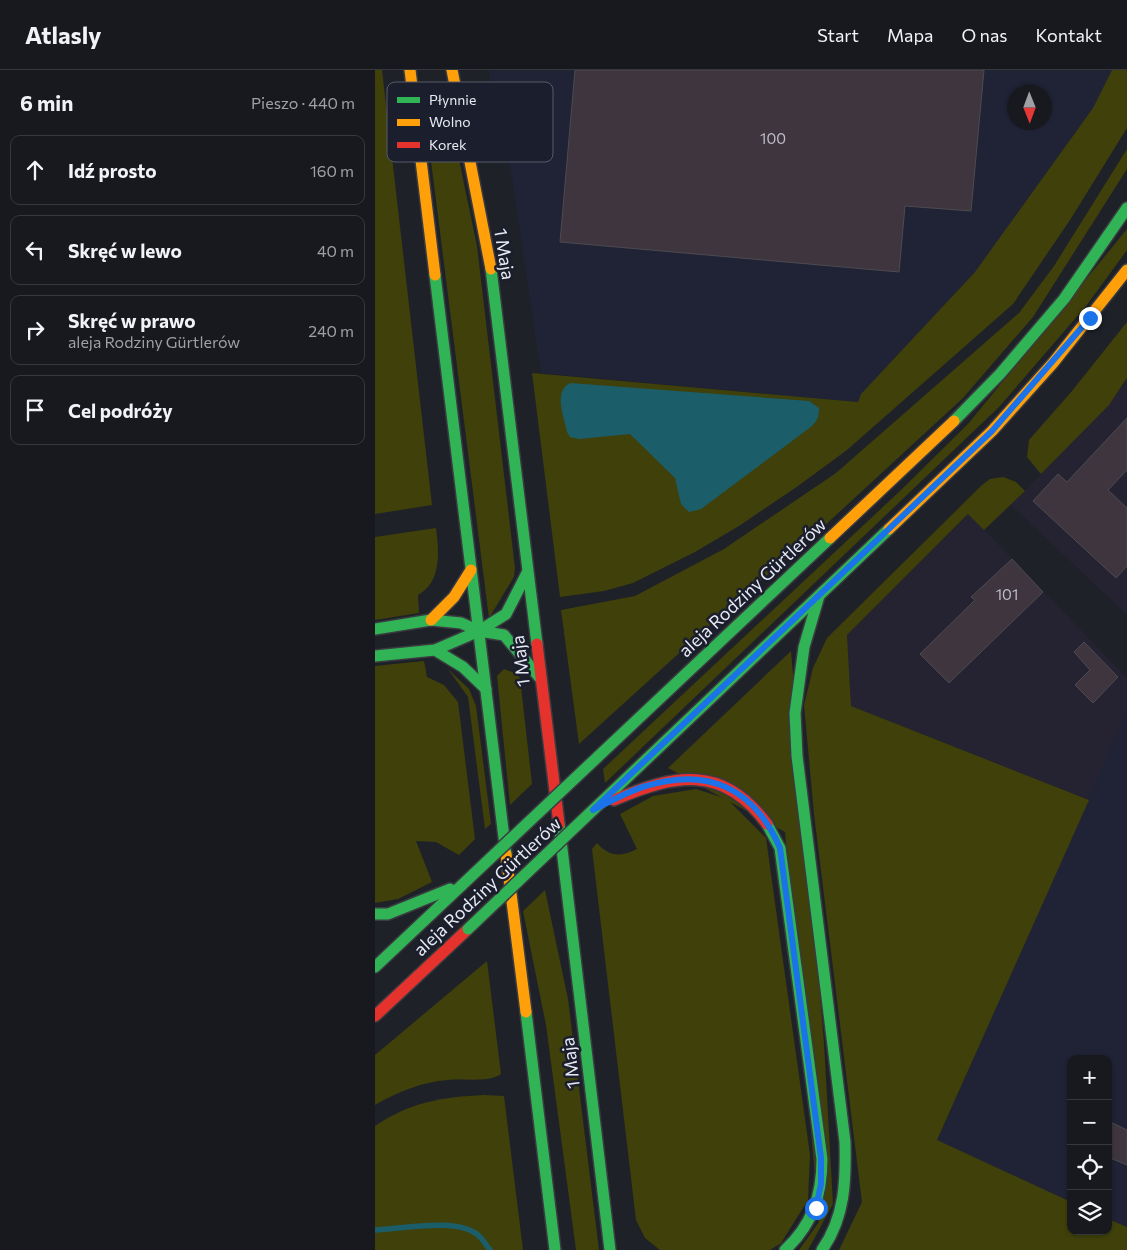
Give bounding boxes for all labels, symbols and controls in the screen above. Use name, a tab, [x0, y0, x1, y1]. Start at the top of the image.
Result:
text: Atlasly	[25, 20, 102, 49]
text: Start	[817, 24, 859, 46]
text: Mapa	[887, 24, 933, 46]
text: O nas	[961, 24, 1008, 46]
text: Kontakt	[1036, 24, 1102, 46]
legend	[387, 82, 553, 162]
north arrow	[1007, 85, 1052, 130]
text: 6 min	[20, 90, 73, 115]
text: Płynnie	[429, 91, 476, 108]
text: Pieszo · 440 m	[251, 93, 355, 112]
text: Wolno	[429, 113, 471, 130]
house number: 100	[760, 129, 786, 147]
text: Korek	[429, 136, 467, 153]
icon: ahead	[21, 156, 49, 184]
text: Idź prosto	[68, 159, 157, 182]
text: 160 m	[310, 161, 354, 180]
street label: 1 Maja	[490, 227, 520, 281]
icon: left	[21, 236, 49, 264]
text: Skręć w lewo	[68, 239, 182, 262]
text: 40 m	[317, 241, 354, 260]
route end	[1079, 307, 1102, 330]
text: Skręć w prawo	[68, 309, 196, 332]
icon: right	[21, 316, 49, 344]
text: 240 m	[308, 321, 354, 340]
text: aleja Rodziny Gürtlerów	[68, 332, 240, 351]
icon: arrive	[21, 396, 49, 424]
text: Cel podróży	[68, 399, 173, 422]
street label: aleja Rodziny Gürtlerów	[674, 513, 830, 661]
house number: 101	[996, 585, 1018, 603]
street label: 1 Maja	[506, 634, 534, 688]
street label: aleja Rodziny Gürtlerów	[409, 812, 565, 960]
street label: 1 Maja	[556, 1036, 584, 1090]
map controls	[1067, 1055, 1112, 1235]
button: +	[1067, 1055, 1112, 1100]
button: −	[1067, 1100, 1112, 1145]
button: locate	[1067, 1145, 1112, 1190]
button: layers	[1067, 1190, 1112, 1235]
route start	[805, 1197, 828, 1220]

